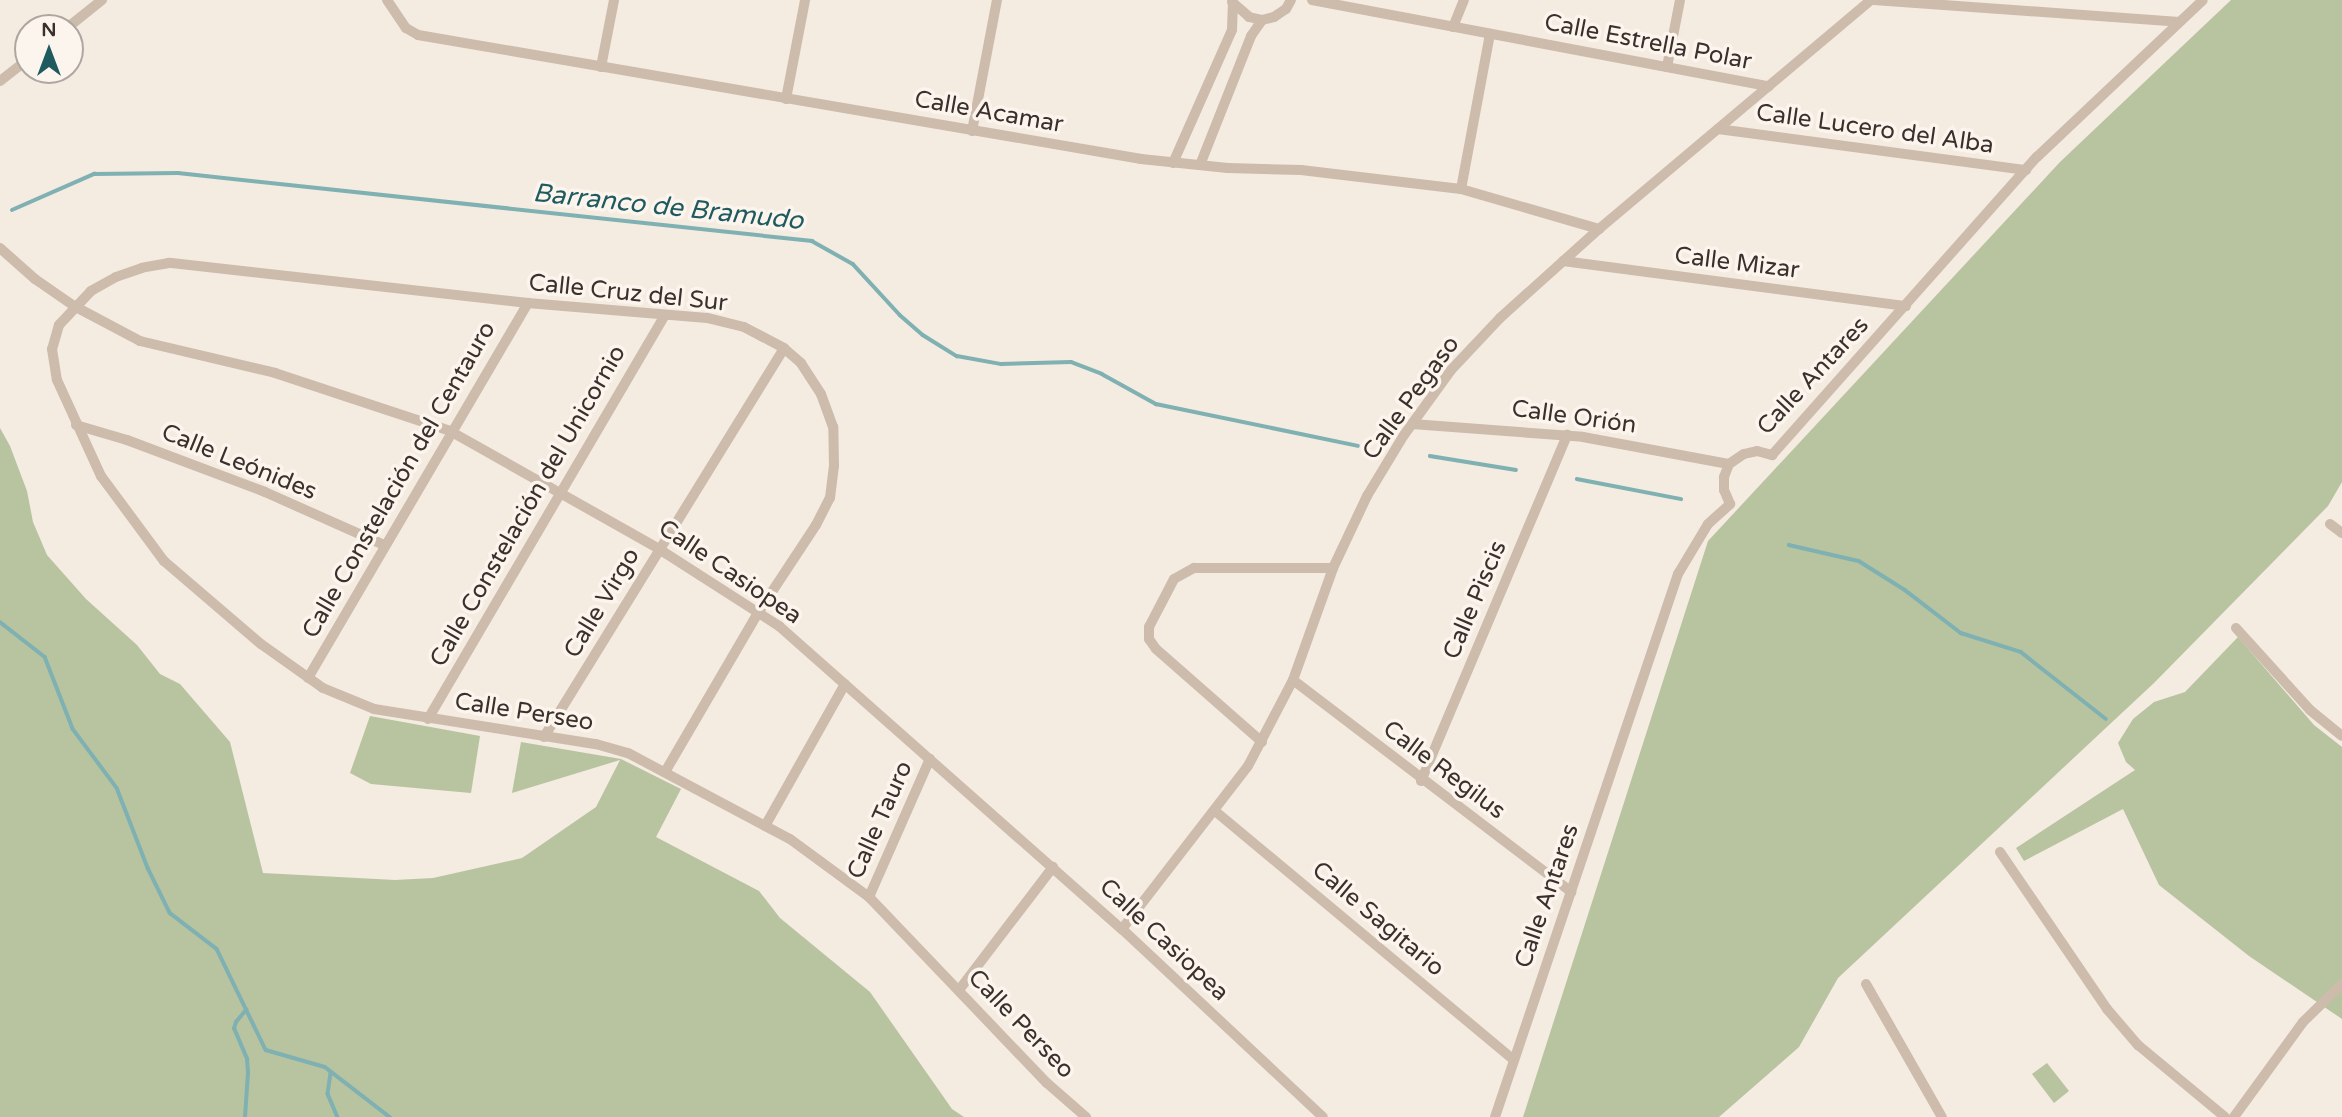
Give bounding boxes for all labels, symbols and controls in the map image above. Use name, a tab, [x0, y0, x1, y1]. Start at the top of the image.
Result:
street label: Calle Estrella Polar	[1542, 8, 1754, 76]
north arrow	[14, 14, 84, 84]
text: N	[41, 19, 57, 41]
street label: Calle Acamar	[912, 85, 1066, 139]
street label: Calle Lucero del Alba	[1754, 98, 1996, 160]
water label: Barranco de Bramudo	[531, 177, 805, 237]
street label: Calle Mizar	[1673, 241, 1801, 285]
street label: Calle Cruz del Sur	[527, 268, 729, 318]
street label: Calle Antares	[1751, 311, 1875, 441]
street label: Calle Constelación del Centauro	[296, 317, 502, 643]
street label: Calle Pegaso	[1356, 330, 1466, 466]
street label: Calle Constelación del Unicornio	[424, 340, 632, 672]
street label: Calle Orión	[1510, 394, 1638, 440]
street label: Calle Leónides	[157, 418, 321, 506]
street label: Calle Casiopea	[653, 514, 807, 630]
street label: Calle Piscis	[1437, 537, 1513, 663]
street label: Calle Virgo	[558, 543, 646, 663]
street label: Calle Perseo	[453, 687, 595, 737]
street label: Calle Regilus	[1377, 715, 1511, 825]
street label: Calle Tauro	[841, 757, 919, 883]
street label: Calle Antares	[1509, 820, 1585, 972]
street label: Calle Sagitario	[1306, 855, 1450, 983]
street label: Calle Casiopea	[1093, 873, 1235, 1007]
street label: Calle Perseo	[962, 964, 1080, 1084]

